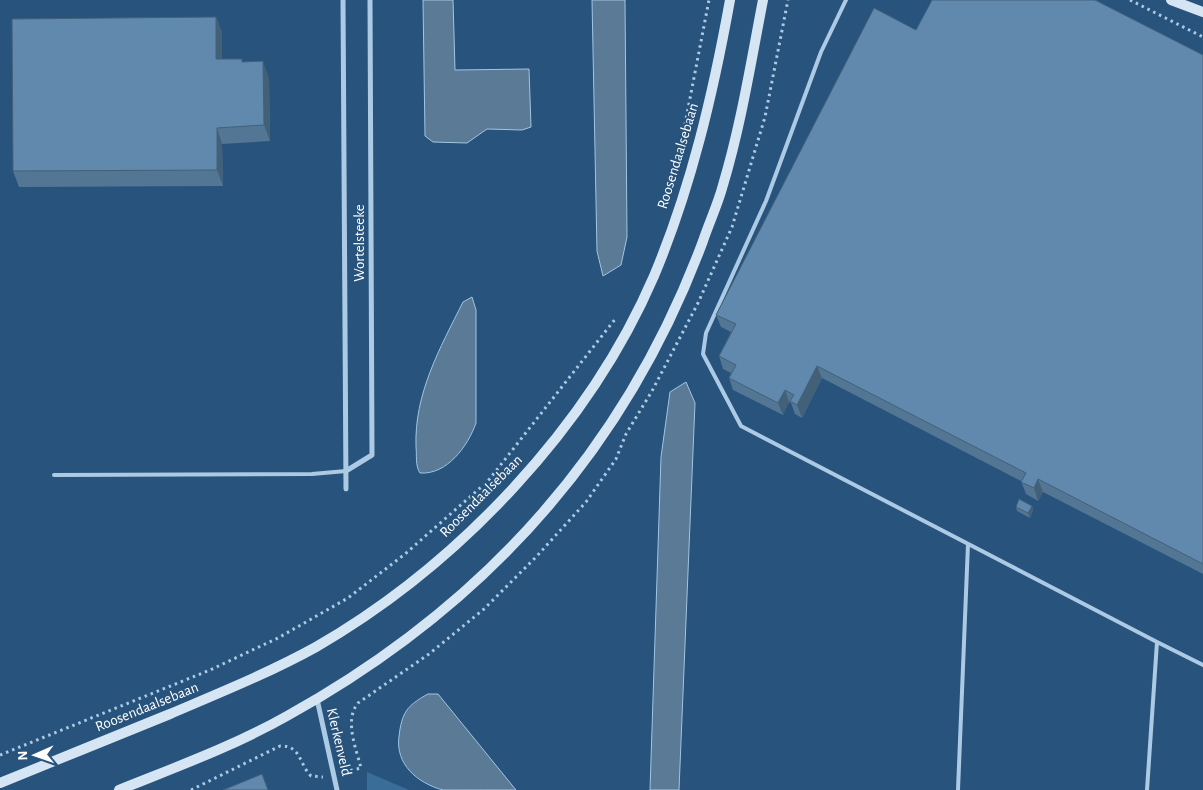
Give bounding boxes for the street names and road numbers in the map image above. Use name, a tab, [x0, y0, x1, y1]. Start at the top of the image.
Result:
street label: Roosendaalsebaan	[655, 101, 701, 211]
street label: Wortelsteeke	[352, 204, 367, 282]
street label: Roosendaalsebaan	[437, 452, 525, 540]
street label: Roosendaalsebaan	[93, 680, 201, 734]
street label: Klerkenveld	[324, 707, 354, 778]

